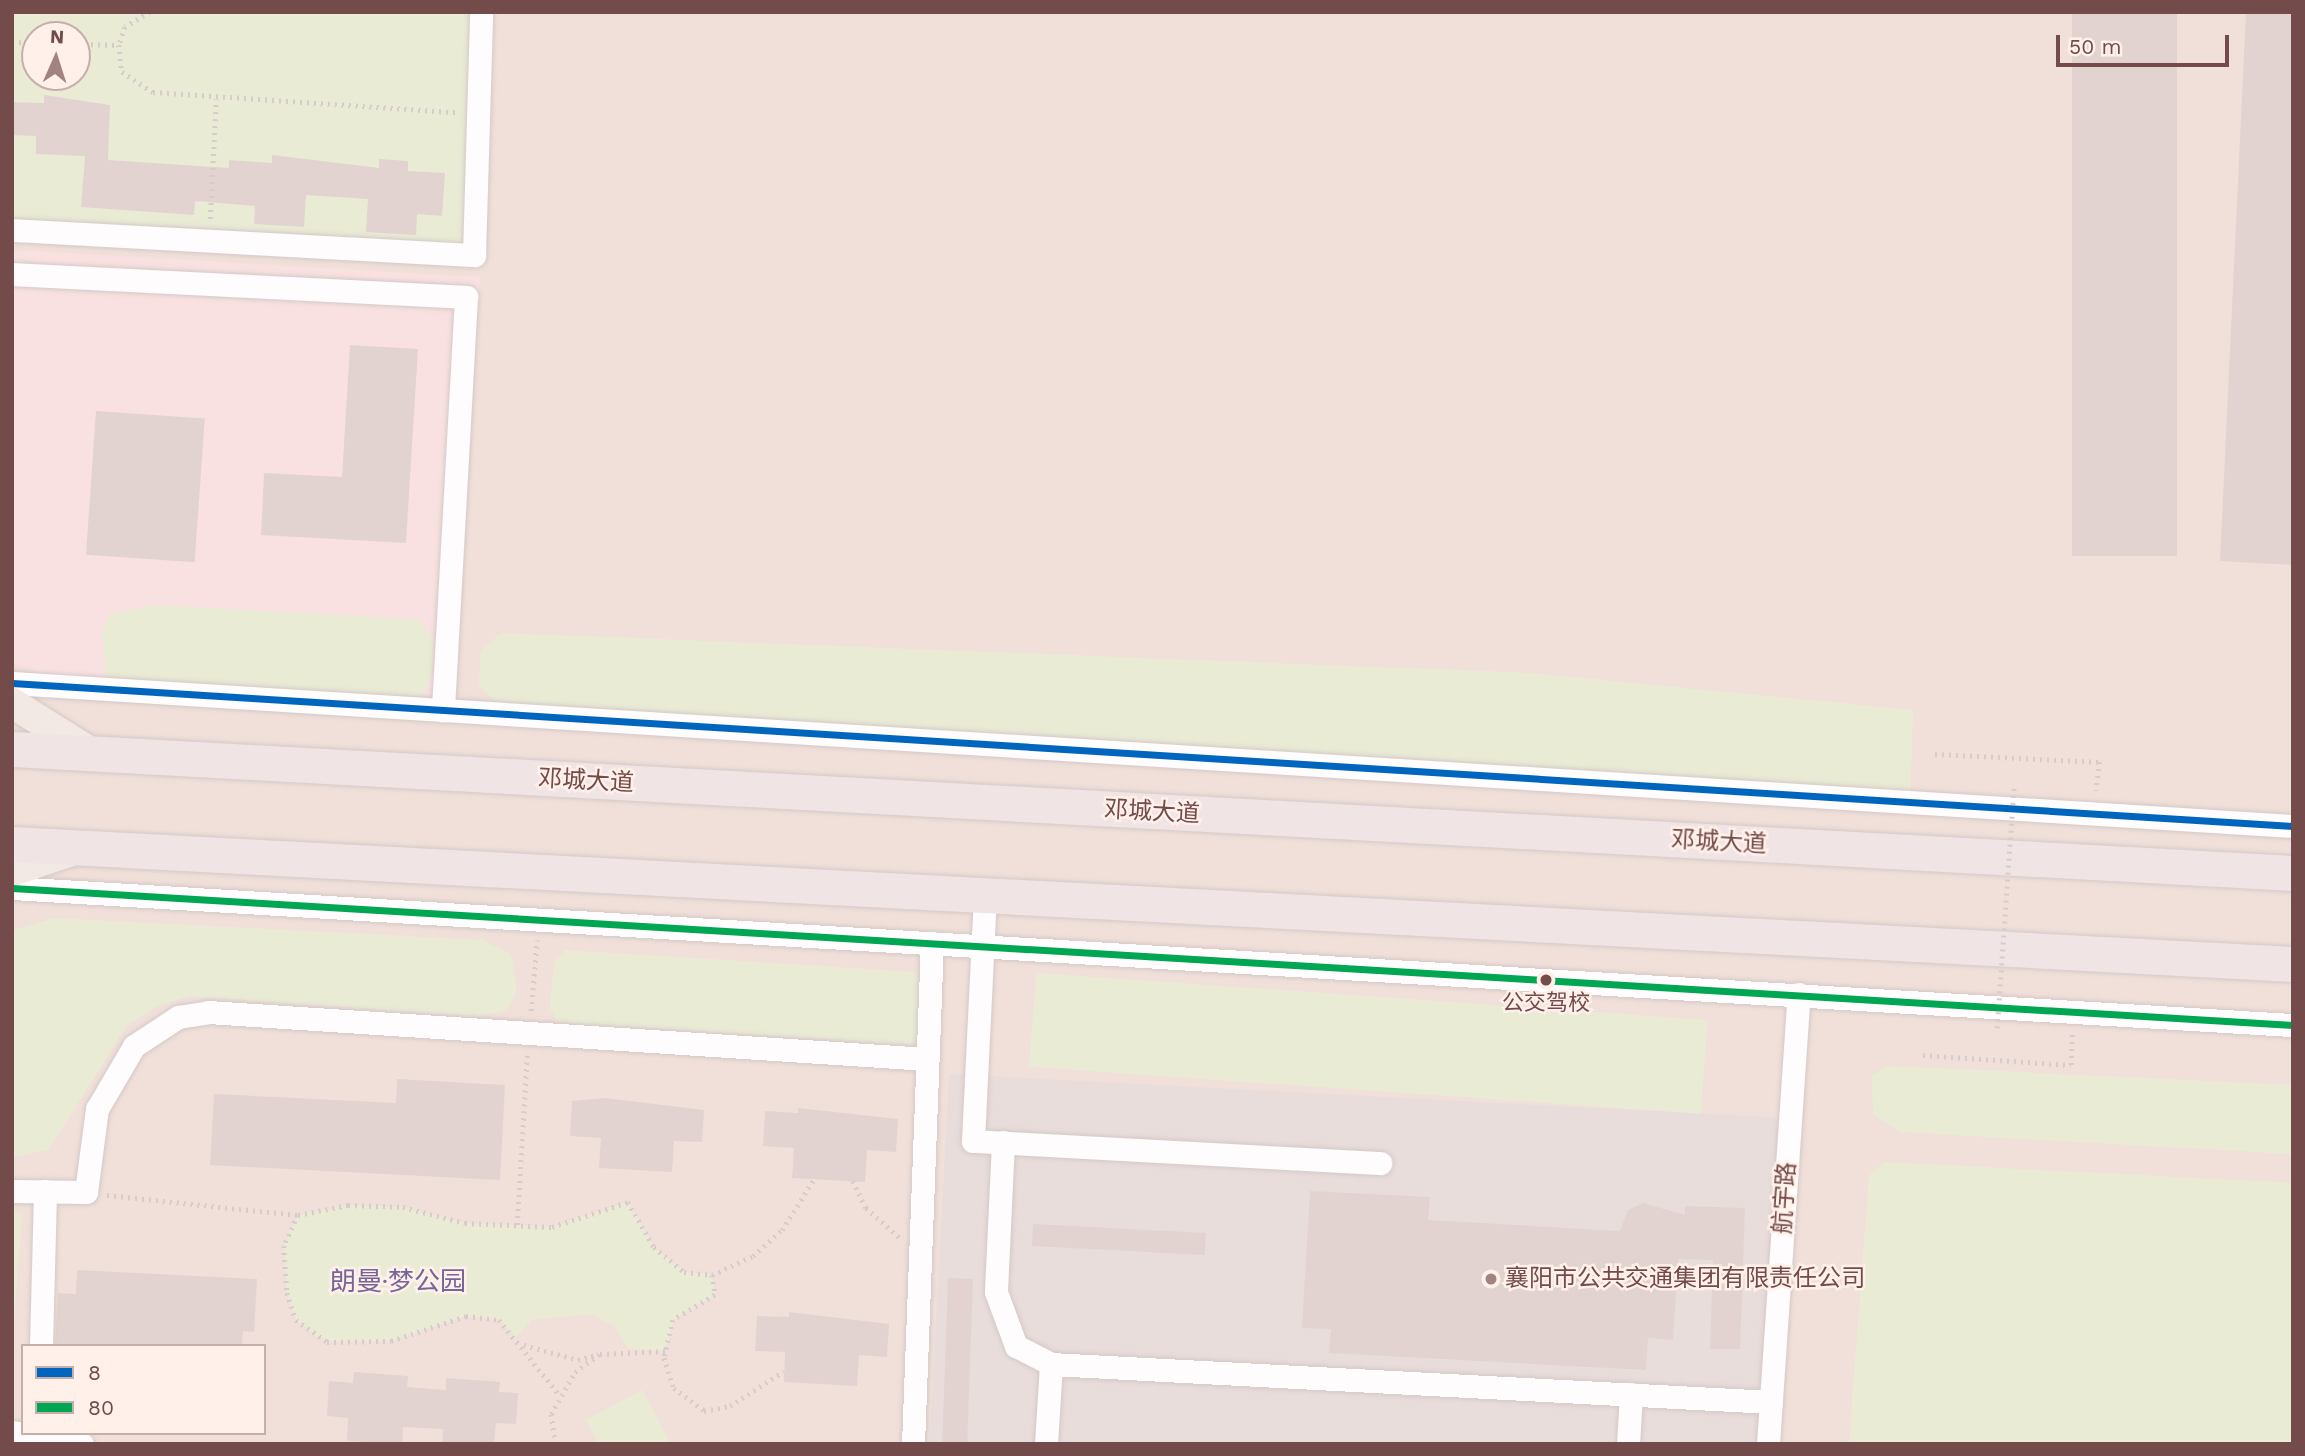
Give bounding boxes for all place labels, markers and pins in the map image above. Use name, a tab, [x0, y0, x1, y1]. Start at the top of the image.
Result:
marker: 公交驾校	[1539, 973, 1553, 987]
place label: 公交驾校	[1502, 990, 1590, 1016]
place label: 襄阳市公共交通集团有限责任公司	[1505, 1265, 1865, 1293]
marker: 襄阳市公共交通集团有限责任公司	[1483, 1271, 1499, 1287]

